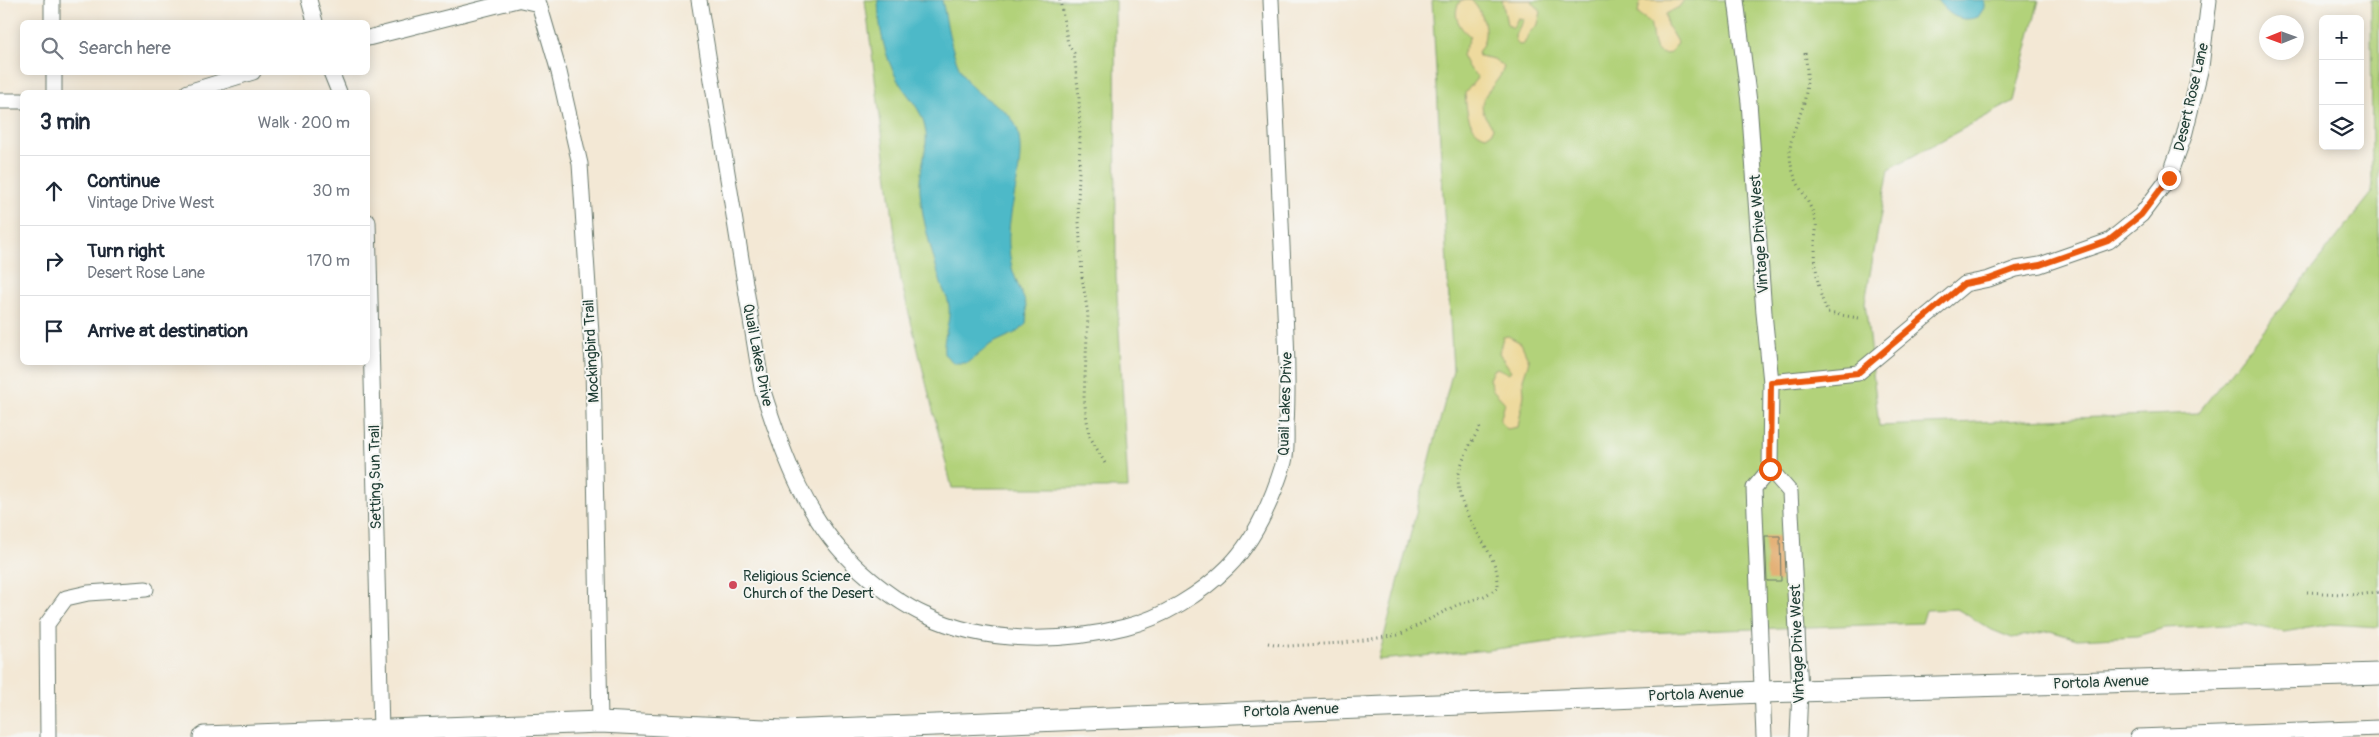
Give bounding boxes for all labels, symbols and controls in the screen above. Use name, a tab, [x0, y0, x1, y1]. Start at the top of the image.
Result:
north arrow	[2259, 15, 2304, 60]
map controls	[2319, 15, 2364, 150]
button: +	[2319, 15, 2364, 60]
search box	[20, 20, 370, 75]
icon: search	[38, 34, 66, 62]
text: Search here	[78, 36, 171, 60]
street label: Desert Rose Lane	[2170, 41, 2213, 153]
button: −	[2319, 60, 2364, 105]
button: layers	[2319, 105, 2364, 150]
text: 3 min	[40, 109, 90, 136]
text: Walk · 200 m	[258, 113, 350, 133]
route end	[2158, 167, 2181, 190]
text: Continue	[87, 169, 160, 193]
street label: Vintage Drive West	[1746, 173, 1773, 294]
icon: ahead	[40, 177, 68, 205]
text: 30 m	[312, 181, 350, 201]
text: Vintage Drive West	[87, 193, 214, 213]
text: Turn right	[87, 239, 165, 263]
icon: right	[40, 247, 68, 275]
text: 170 m	[307, 251, 350, 271]
text: Desert Rose Lane	[87, 263, 205, 283]
street label: Mockingbird Trail	[579, 299, 604, 403]
street label: Quail Lakes Drive	[738, 302, 777, 409]
icon: arrive	[40, 317, 68, 345]
text: Arrive at destination	[87, 319, 248, 343]
street label: Quail Lakes Drive	[1274, 351, 1297, 456]
street label: Setting Sun Trail	[365, 425, 386, 529]
route start	[1759, 458, 1782, 481]
place label: Religious Science Church of the Desert	[743, 567, 874, 603]
marker: Religious Science Church of the Desert	[727, 579, 739, 591]
street label: Vintage Drive West	[1786, 583, 1809, 704]
street label: Portola Avenue	[2053, 671, 2150, 694]
street label: Portola Avenue	[1648, 683, 1745, 706]
street label: Portola Avenue	[1243, 699, 1340, 722]

